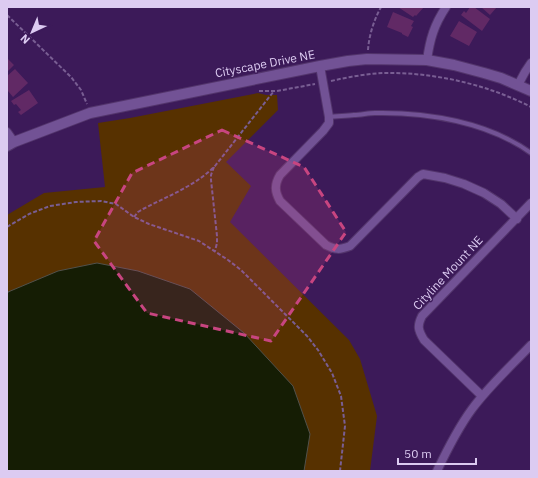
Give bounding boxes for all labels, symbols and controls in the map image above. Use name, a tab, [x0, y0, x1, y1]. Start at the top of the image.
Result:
north arrow	[12, 12, 52, 52]
text: N	[17, 31, 33, 47]
street label: Cityscape Drive NE	[214, 46, 316, 81]
street label: Cityline Mount NE	[409, 233, 486, 313]
scale bar	[398, 440, 476, 466]
text: 50 m	[404, 446, 432, 461]

